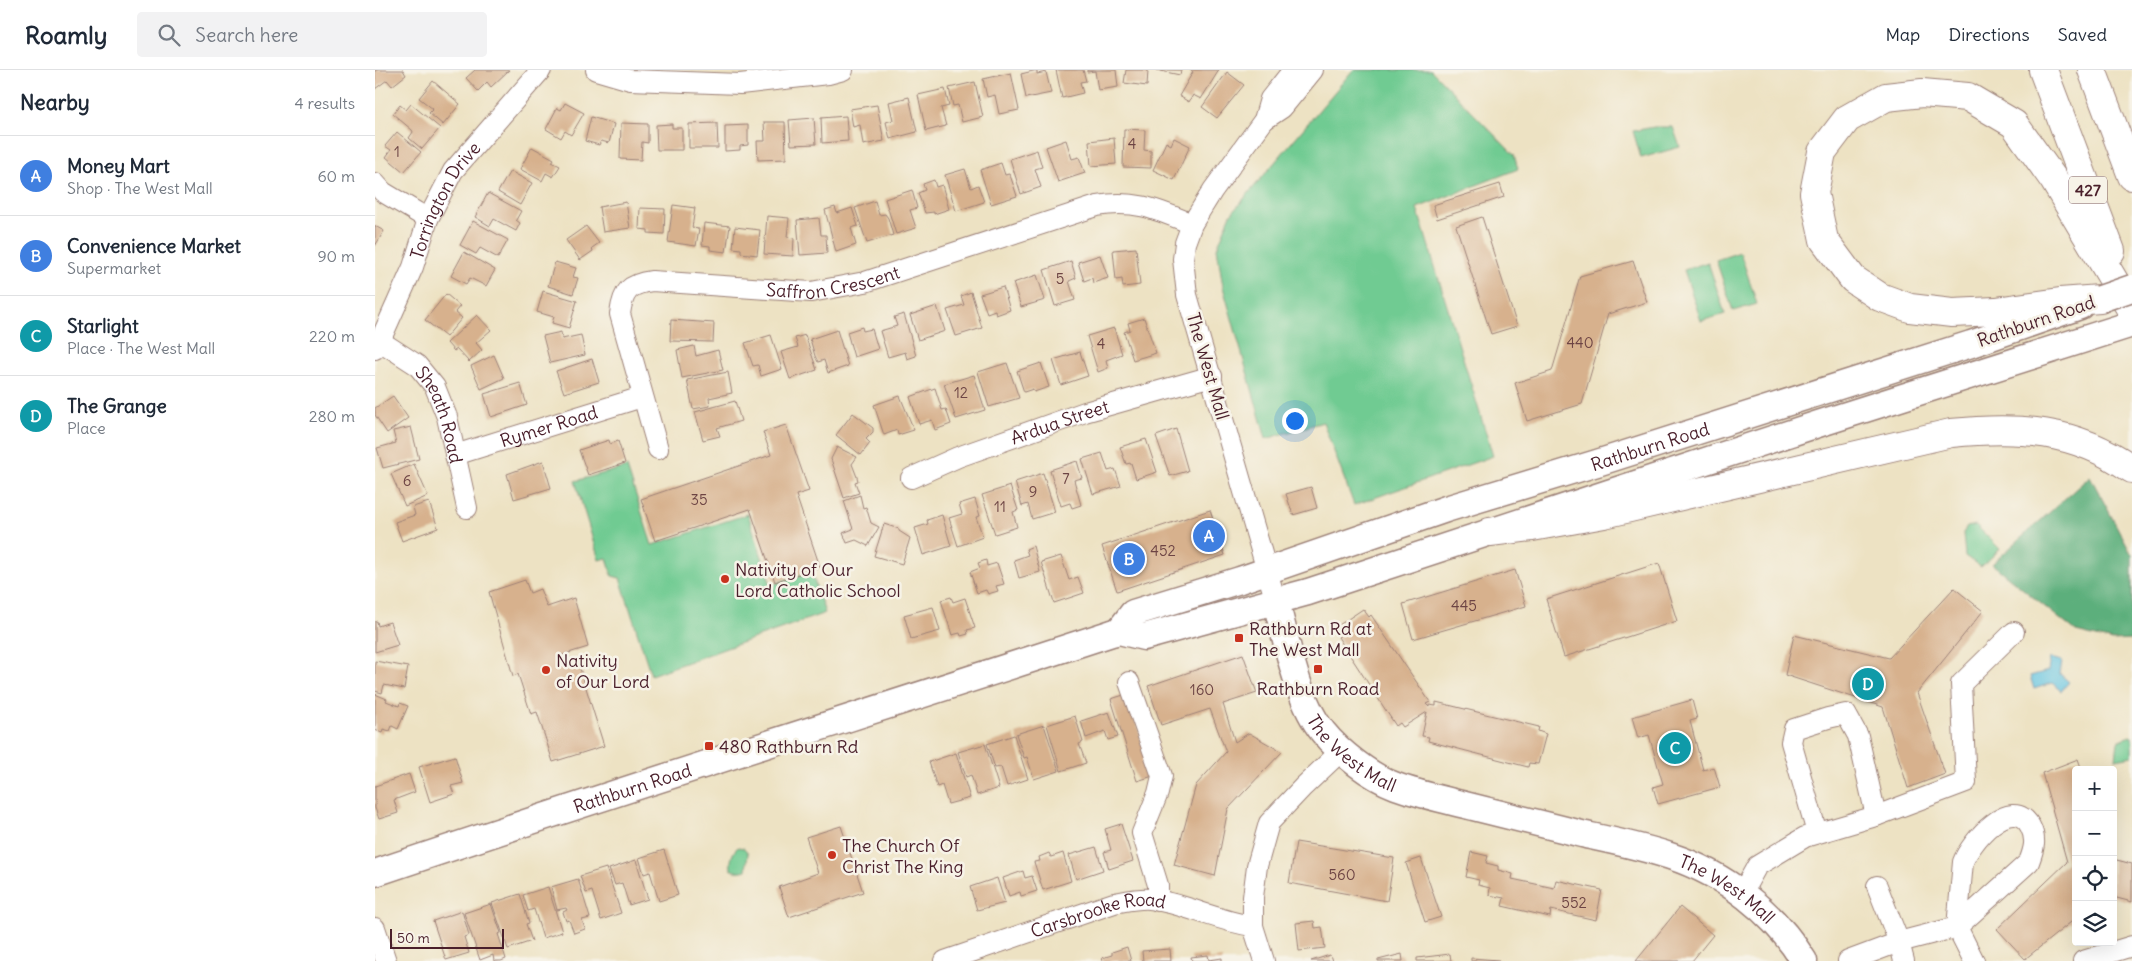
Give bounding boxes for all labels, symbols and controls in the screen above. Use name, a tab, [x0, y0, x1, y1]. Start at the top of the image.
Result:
search box	[137, 12, 487, 57]
text: Roamly	[25, 20, 107, 50]
icon: search	[155, 21, 183, 49]
text: Search here	[195, 23, 298, 47]
text: Map	[1885, 23, 1920, 46]
text: Directions	[1948, 23, 2030, 46]
text: Saved	[2058, 23, 2107, 46]
text: Nearby	[20, 89, 90, 116]
text: 4 results	[294, 93, 355, 113]
house number: 4	[1128, 134, 1137, 153]
street label: Torrington Drive	[405, 137, 485, 262]
house number: 1	[394, 142, 400, 161]
text: Money Mart	[67, 154, 170, 178]
text: A	[31, 166, 41, 186]
text: 60 m	[317, 166, 355, 186]
road number: 427	[2069, 176, 2107, 204]
text: Shop · The West Mall	[67, 178, 213, 198]
text: Convenience Market	[67, 234, 241, 258]
text: B	[31, 246, 41, 266]
text: 90 m	[317, 246, 355, 266]
text: Supermarket	[67, 258, 161, 278]
street label: Saffron Crescent	[765, 260, 903, 304]
house number: 5	[1056, 269, 1064, 288]
street label: Rathburn Road	[1974, 290, 2098, 352]
street label: The West Mall	[1182, 310, 1234, 422]
text: Starlight	[67, 314, 139, 338]
text: C	[31, 326, 41, 346]
text: 220 m	[309, 326, 355, 346]
house number: 440	[1566, 333, 1594, 352]
house number: 4	[1097, 334, 1106, 353]
text: Place · The West Mall	[67, 338, 215, 358]
street label: Sheath Road	[411, 361, 468, 466]
house number: 12	[954, 383, 968, 402]
text: The Grange	[67, 394, 167, 418]
street label: Ardua Street	[1007, 394, 1111, 449]
street label: Rymer Road	[497, 400, 601, 452]
text: D	[30, 406, 42, 426]
text: 280 m	[309, 406, 355, 426]
your location	[1282, 408, 1308, 434]
street label: Rathburn Road	[1588, 416, 1712, 476]
text: Place	[67, 418, 106, 438]
house number: 7	[1062, 469, 1070, 488]
house number: 6	[403, 471, 411, 490]
house number: 9	[1029, 482, 1037, 501]
house number: 35	[690, 490, 708, 509]
house number: 11	[994, 497, 1006, 516]
pin: A	[1193, 517, 1225, 555]
pin: B	[1113, 540, 1145, 578]
house number: 452	[1150, 541, 1176, 560]
place label: Nativity of Our Lord Catholic School	[735, 558, 901, 602]
marker: Nativity of Our Lord Catholic School	[719, 573, 731, 585]
house number: 445	[1451, 596, 1477, 615]
place label: Rathburn Rd at The West Mall	[1249, 617, 1372, 661]
marker: Rathburn Rd at The West Mall	[1233, 632, 1245, 644]
place label: Nativity of Our Lord	[556, 649, 650, 693]
marker: Rathburn Road	[1312, 663, 1324, 675]
marker: Nativity of Our Lord	[540, 664, 552, 676]
pin: D	[1852, 665, 1884, 703]
place label: Rathburn Road	[1257, 677, 1380, 700]
house number: 160	[1190, 680, 1214, 699]
street label: The West Mall	[1302, 710, 1400, 797]
pin: C	[1659, 729, 1691, 767]
place label: 480 Rathburn Rd	[719, 735, 859, 758]
marker: 480 Rathburn Rd	[703, 740, 715, 752]
street label: Rathburn Road	[570, 758, 695, 818]
map controls	[2072, 766, 2117, 946]
button: +	[2072, 766, 2117, 811]
button: −	[2072, 811, 2117, 856]
place label: The Church Of Christ The King	[842, 834, 964, 878]
marker: The Church Of Christ The King	[826, 849, 838, 861]
street label: The West Mall	[1676, 849, 1780, 928]
button: locate	[2072, 856, 2117, 901]
house number: 560	[1328, 865, 1356, 884]
street label: Carsbrooke Road	[1027, 887, 1169, 942]
house number: 552	[1561, 893, 1587, 912]
button: layers	[2072, 901, 2117, 946]
scale bar	[390, 926, 504, 949]
text: 50 m	[397, 929, 430, 947]

